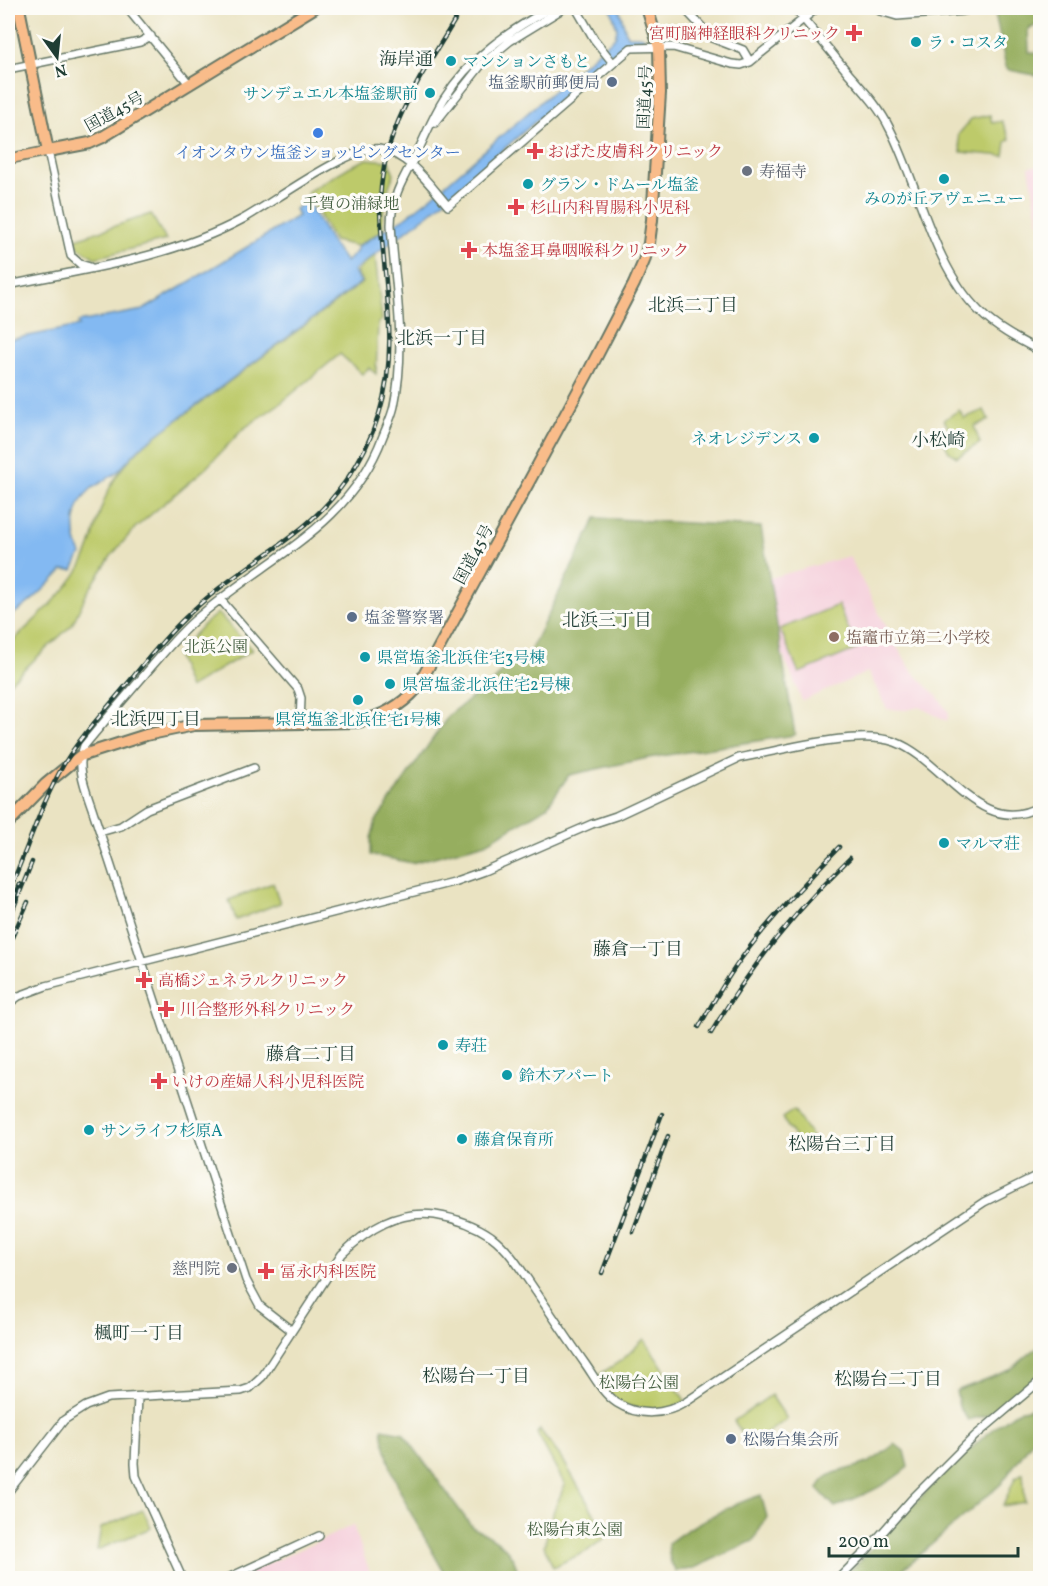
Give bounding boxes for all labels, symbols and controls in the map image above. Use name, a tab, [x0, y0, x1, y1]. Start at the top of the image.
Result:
place label: 宮町脳神経眼科クリニック	[649, 24, 840, 46]
marker: 宮町脳神経眼科クリニック	[845, 24, 863, 42]
north arrow	[27, 27, 87, 87]
place label: ラ・コスタ	[928, 33, 1008, 55]
marker: ラ・コスタ	[909, 35, 923, 49]
district label: 海岸通	[379, 48, 433, 73]
place label: マンションさもと	[463, 52, 590, 74]
marker: マンションさもと	[444, 54, 458, 68]
text: N	[52, 57, 69, 82]
street label: 国道45号	[634, 64, 658, 130]
place label: 塩釜駅前郵便局	[488, 73, 600, 95]
marker: 塩釜駅前郵便局	[605, 75, 619, 89]
place label: サンデュエル本塩釜駅前	[243, 84, 418, 106]
marker: サンデュエル本塩釜駅前	[423, 86, 437, 100]
street label: 国道45号	[81, 87, 149, 138]
marker: イオンタウン塩釜ショッピングセンター	[311, 126, 325, 140]
marker: おばた皮膚科クリニック	[526, 142, 544, 160]
place label: おばた皮膚科クリニック	[548, 142, 723, 164]
place label: イオンタウン塩釜ショッピングセンター	[175, 143, 461, 165]
place label: 寿福寺	[759, 162, 807, 184]
marker: 寿福寺	[740, 164, 754, 178]
marker: みのが丘アヴェニュー	[937, 172, 951, 186]
place label: グラン・ドムール塩釜	[540, 175, 699, 197]
marker: グラン・ドムール塩釜	[521, 177, 535, 191]
place label: みのが丘アヴェニュー	[864, 189, 1024, 211]
park label: 千賀の浦緑地	[303, 194, 399, 216]
marker: 杉山内科胃腸科小児科	[507, 198, 525, 216]
place label: 杉山内科胃腸科小児科	[530, 198, 690, 220]
marker: 本塩釜耳鼻咽喉科クリニック	[460, 241, 478, 259]
place label: 本塩釜耳鼻咽喉科クリニック	[482, 241, 689, 263]
district label: 北浜二丁目	[648, 294, 738, 319]
district label: 北浜一丁目	[397, 327, 487, 352]
place label: ネオレジデンス	[691, 429, 802, 451]
district label: 小松崎	[911, 429, 965, 454]
marker: ネオレジデンス	[807, 431, 821, 445]
street label: 国道45号	[450, 521, 500, 589]
place label: 塩釜警察署	[364, 608, 444, 630]
district label: 北浜三丁目	[562, 609, 652, 634]
marker: 塩釜警察署	[345, 610, 359, 624]
place label: 塩竈市立第二小学校	[846, 628, 990, 650]
marker: 塩竈市立第二小学校	[827, 630, 841, 644]
park label: 北浜公園	[184, 637, 248, 659]
place label: 県営塩釜北浜住宅3号棟	[377, 648, 545, 670]
marker: 県営塩釜北浜住宅3号棟	[358, 650, 372, 664]
place label: 県営塩釜北浜住宅2号棟	[402, 675, 571, 697]
marker: 県営塩釜北浜住宅2号棟	[383, 677, 397, 691]
marker: 県営塩釜北浜住宅1号棟	[351, 693, 365, 707]
district label: 北浜四丁目	[111, 708, 201, 733]
place label: 県営塩釜北浜住宅1号棟	[275, 710, 441, 732]
place label: マルマ荘	[956, 834, 1020, 856]
marker: マルマ荘	[937, 836, 951, 850]
district label: 藤倉一丁目	[593, 938, 683, 963]
marker: 高橋ジェネラルクリニック	[135, 971, 153, 989]
place label: 高橋ジェネラルクリニック	[158, 971, 348, 993]
marker: 川合整形外科クリニック	[157, 1000, 175, 1018]
place label: 川合整形外科クリニック	[180, 1000, 355, 1022]
place label: 寿荘	[455, 1036, 487, 1058]
marker: 寿荘	[436, 1038, 450, 1052]
district label: 藤倉二丁目	[266, 1043, 356, 1068]
place label: 鈴木アパート	[518, 1066, 614, 1088]
marker: 鈴木アパート	[500, 1068, 514, 1082]
marker: いけの産婦人科小児科医院	[150, 1072, 168, 1090]
place label: いけの産婦人科小児科医院	[172, 1072, 364, 1094]
place label: サンライフ杉原A	[101, 1121, 223, 1143]
marker: サンライフ杉原A	[82, 1123, 96, 1137]
place label: 藤倉保育所	[474, 1130, 554, 1152]
marker: 藤倉保育所	[455, 1132, 469, 1146]
district label: 松陽台三丁目	[788, 1133, 896, 1158]
place label: 慈門院	[172, 1259, 220, 1281]
marker: 慈門院	[225, 1261, 239, 1275]
marker: 冨永内科医院	[257, 1262, 275, 1280]
place label: 冨永内科医院	[280, 1262, 376, 1284]
district label: 楓町一丁目	[94, 1322, 184, 1347]
district label: 松陽台一丁目	[422, 1365, 530, 1390]
district label: 松陽台二丁目	[834, 1368, 942, 1393]
park label: 松陽台公園	[599, 1373, 679, 1395]
place label: 松陽台集会所	[743, 1430, 839, 1452]
marker: 松陽台集会所	[724, 1432, 738, 1446]
park label: 松陽台東公園	[527, 1520, 623, 1542]
scale bar	[829, 1520, 1018, 1558]
text: 200 m	[838, 1530, 889, 1555]

